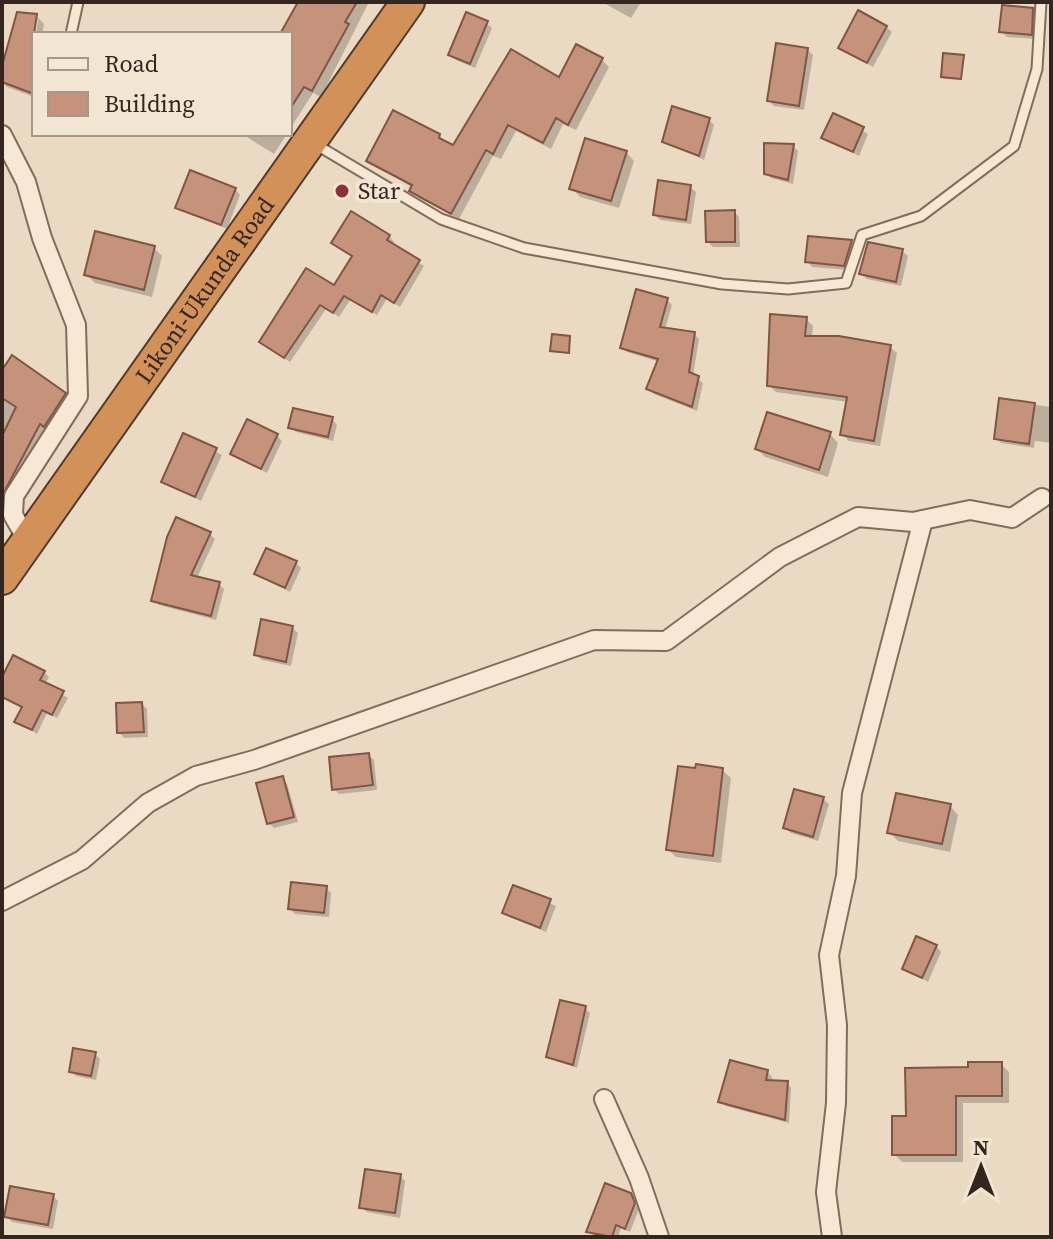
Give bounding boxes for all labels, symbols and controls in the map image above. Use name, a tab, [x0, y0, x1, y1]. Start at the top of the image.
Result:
legend	[32, 32, 292, 136]
text: Road	[104, 47, 159, 80]
text: Building	[104, 87, 195, 120]
place label: Star	[358, 174, 400, 207]
marker: Star	[333, 182, 351, 200]
street label: Likoni-Ukunda Road	[127, 190, 282, 390]
north arrow	[941, 1127, 1021, 1207]
text: N	[973, 1132, 989, 1162]

